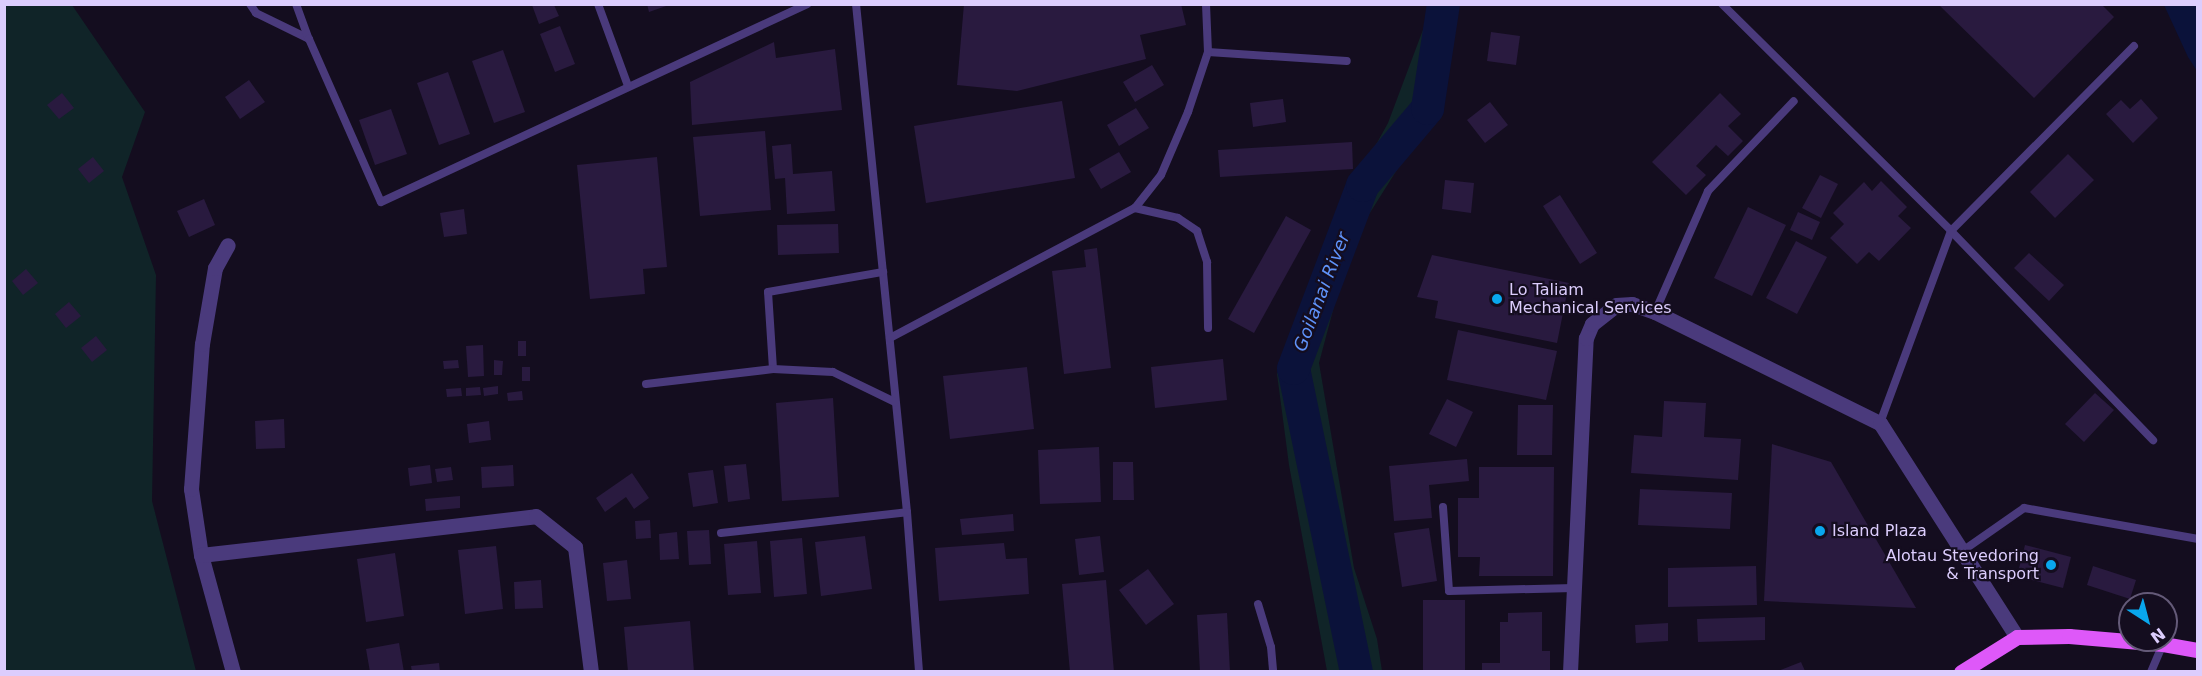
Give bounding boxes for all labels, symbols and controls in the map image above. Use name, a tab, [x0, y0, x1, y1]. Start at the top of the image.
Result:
water label: Goilanai River	[1289, 229, 1355, 355]
place label: Lo Taliam Mechanical Services	[1509, 280, 1672, 318]
marker: Lo Taliam Mechanical Services	[1490, 292, 1504, 306]
place label: Island Plaza	[1832, 521, 1927, 541]
marker: Island Plaza	[1813, 524, 1827, 538]
place label: Alotau Stevedoring & Transport	[1886, 546, 2039, 584]
marker: Alotau Stevedoring & Transport	[2044, 558, 2058, 572]
north arrow	[2118, 592, 2178, 652]
text: N	[2147, 624, 2169, 647]

